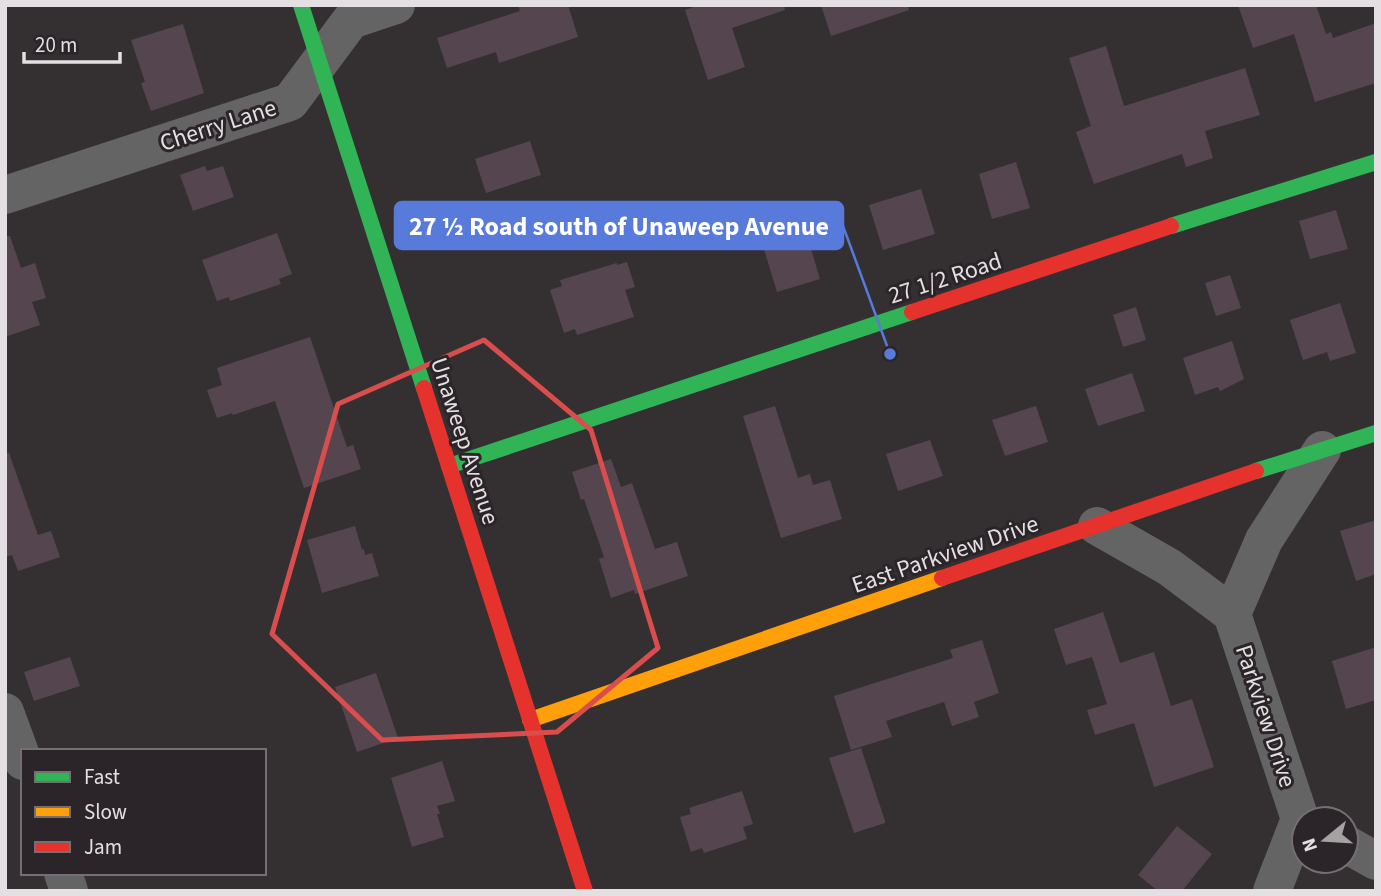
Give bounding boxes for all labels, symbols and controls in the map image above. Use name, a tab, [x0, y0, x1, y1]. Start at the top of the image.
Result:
scale bar	[24, 21, 121, 65]
text: 20 m	[35, 30, 77, 60]
street label: Cherry Lane	[155, 90, 281, 161]
callout: 27 ½ Road south of Unaweep Avenue	[395, 202, 843, 249]
text: 27 ½ Road south of Unaweep Avenue	[409, 208, 829, 245]
street label: 27 1/2 Road	[884, 244, 1006, 313]
street label: Unaweep Avenue	[421, 353, 508, 529]
street label: East Parkview Drive	[847, 506, 1043, 603]
street label: Parkview Drive	[1226, 640, 1305, 792]
legend	[21, 749, 266, 875]
text: Fast	[84, 762, 120, 792]
text: Slow	[84, 797, 127, 827]
north arrow	[1290, 805, 1360, 875]
text: Jam	[84, 832, 122, 862]
text: N	[1295, 835, 1325, 855]

